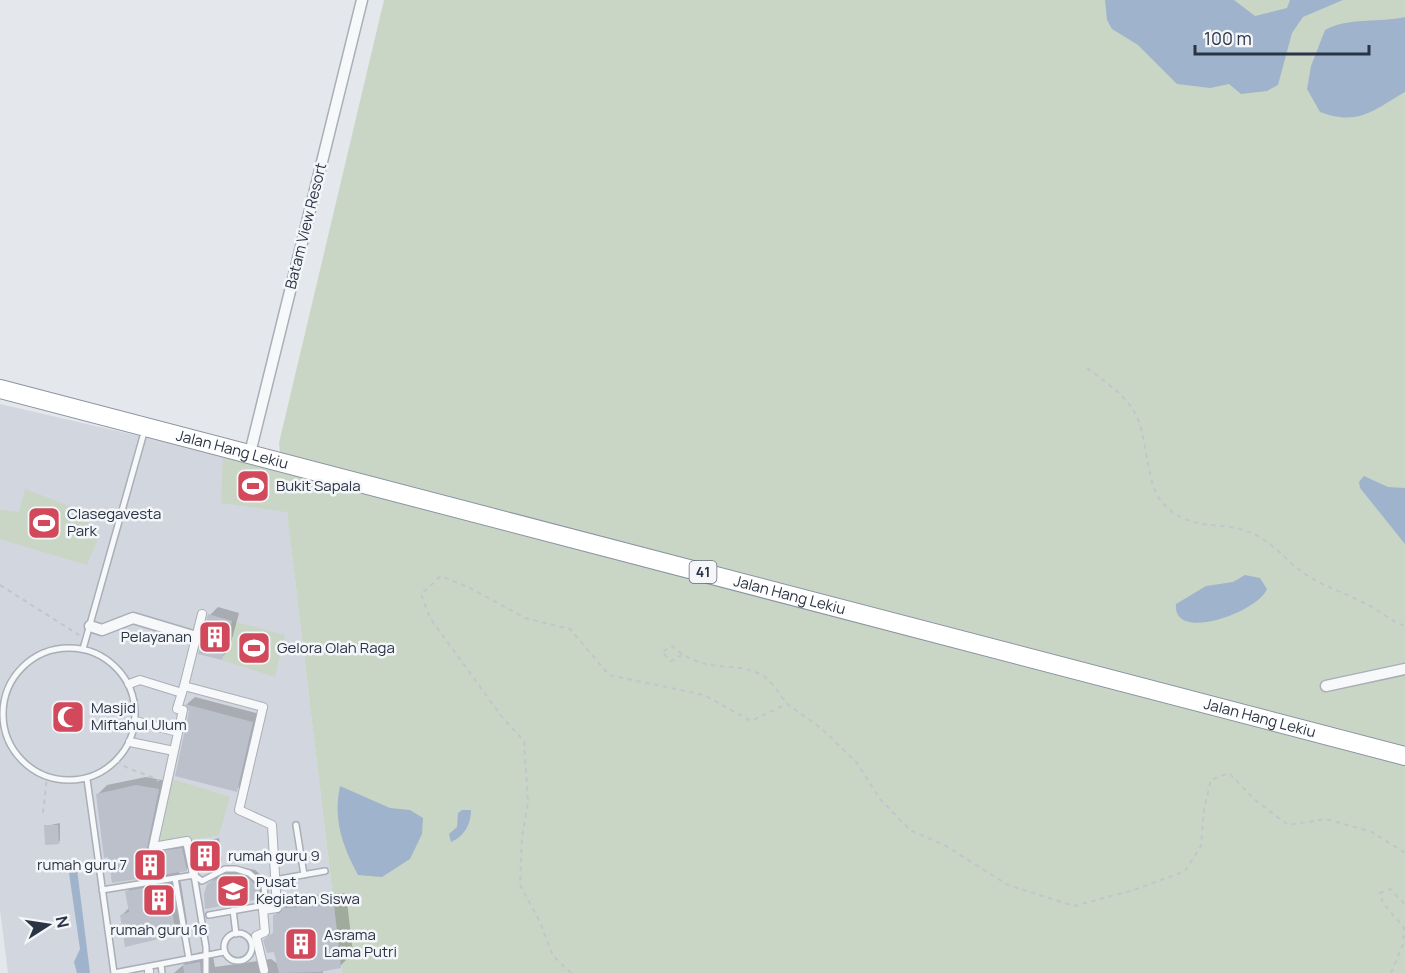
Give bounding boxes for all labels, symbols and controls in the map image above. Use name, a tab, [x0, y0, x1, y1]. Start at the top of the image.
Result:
scale bar	[1195, 18, 1369, 56]
text: 100 m	[1204, 26, 1252, 50]
street label: Batam View Resort	[280, 161, 331, 291]
street label: Jalan Hang Lekiu	[174, 424, 291, 474]
sports icon: Bukit Sapala	[235, 468, 271, 504]
place label: Bukit Sapala	[276, 475, 361, 496]
place label: Clasegavesta Park	[67, 503, 161, 541]
sports icon: Clasegavesta Park	[26, 505, 62, 541]
road number: 41	[690, 561, 716, 583]
street label: Jalan Hang Lekiu	[731, 570, 848, 619]
building icon: Pelayanan	[197, 619, 233, 655]
place label: Pelayanan	[121, 626, 192, 647]
sports icon: Gelora Olah Raga	[236, 630, 272, 666]
place label: Gelora Olah Raga	[277, 637, 395, 658]
street label: Jalan Hang Lekiu	[1202, 693, 1318, 742]
place label: Masjid Miftahul Ulum	[91, 697, 187, 735]
mosque icon: Masjid Miftahul Ulum	[50, 699, 86, 735]
building icon: rumah guru 9	[187, 838, 223, 874]
place label: rumah guru 9	[228, 845, 320, 866]
building icon: rumah guru 7	[132, 847, 168, 883]
place label: rumah guru 7	[37, 854, 127, 875]
place label: Pusat Kegiatan Siswa	[256, 871, 360, 909]
school or university icon: Pusat Kegiatan Siswa	[215, 873, 251, 909]
building icon: rumah guru 16	[141, 882, 177, 918]
north arrow	[18, 895, 78, 955]
text: N	[51, 914, 75, 930]
place label: rumah guru 16	[110, 919, 208, 940]
place label: Asrama Lama Putri	[324, 924, 397, 962]
building icon: Asrama Lama Putri	[283, 926, 319, 962]

